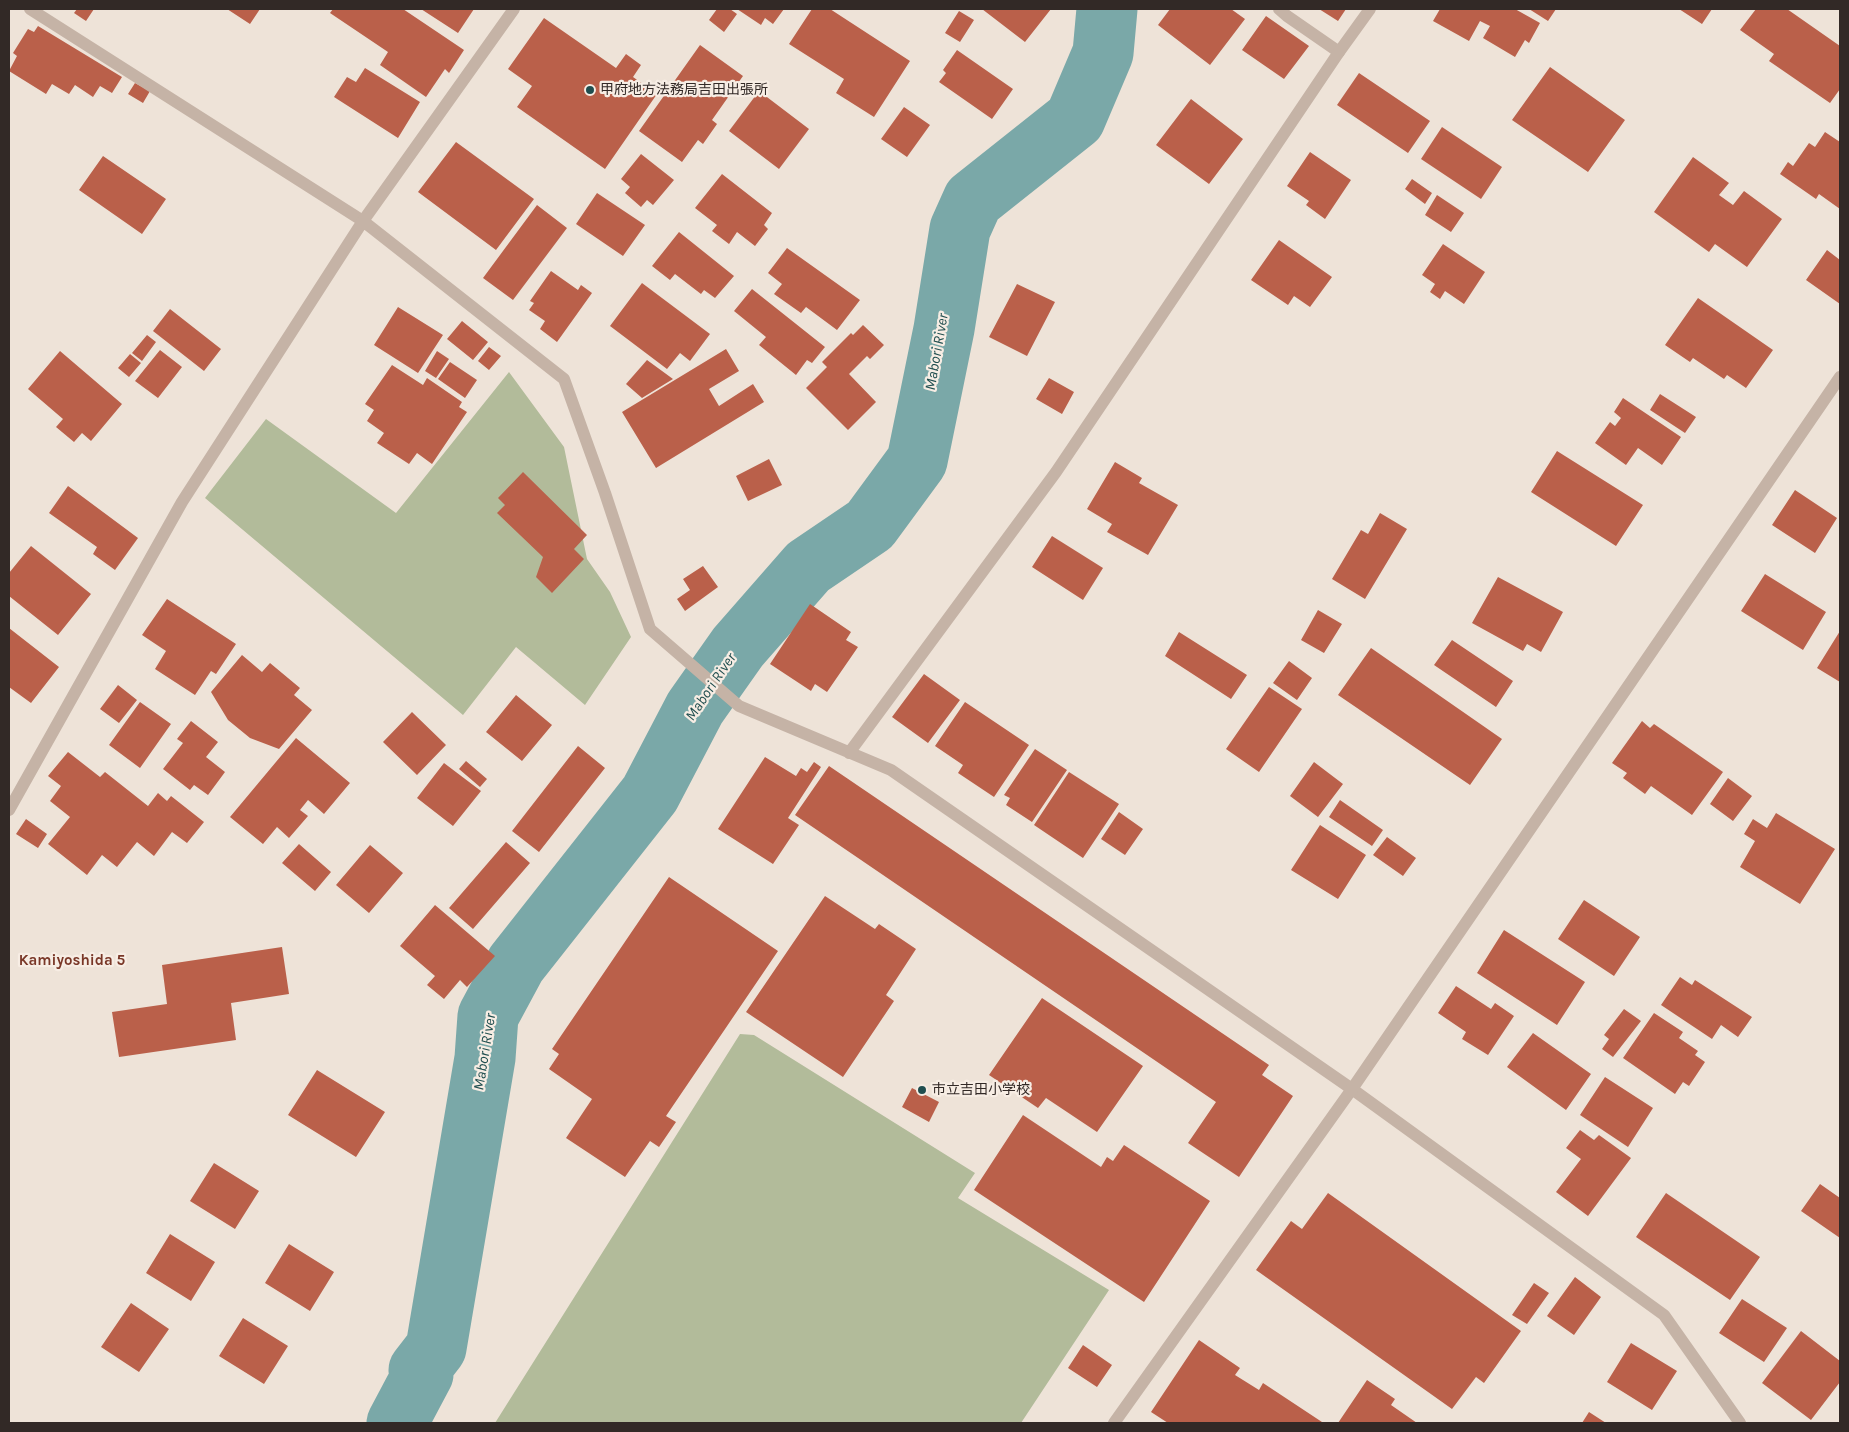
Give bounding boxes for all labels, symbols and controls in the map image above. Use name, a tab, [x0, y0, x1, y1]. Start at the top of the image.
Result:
place label: 甲府地方法務局吉田出張所	[600, 82, 768, 98]
marker: 甲府地方法務局吉田出張所	[584, 84, 596, 96]
water label: Mabori River	[921, 312, 953, 392]
water label: Mabori River	[682, 650, 740, 724]
district label: Kamiyoshida 5	[19, 952, 125, 970]
water label: Mabori River	[470, 1012, 500, 1092]
place label: 市立吉田小学校	[932, 1082, 1030, 1098]
marker: 市立吉田小学校	[916, 1084, 928, 1096]

